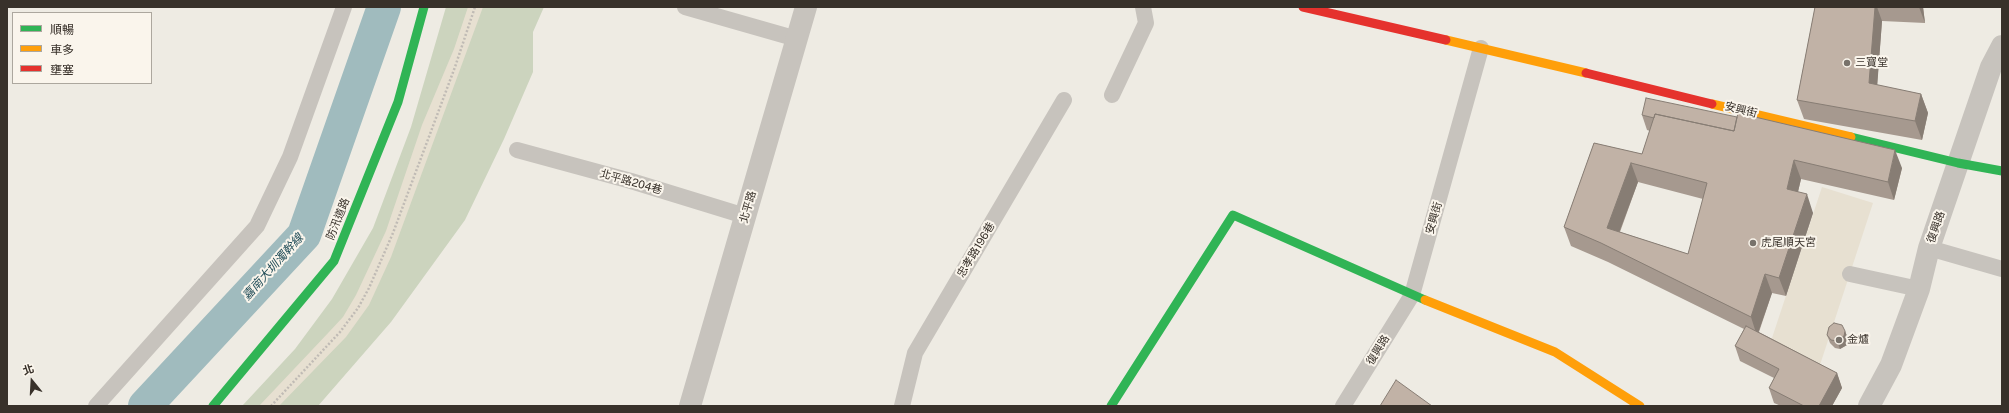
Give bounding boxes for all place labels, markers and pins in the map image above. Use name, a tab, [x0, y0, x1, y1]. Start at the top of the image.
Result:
place label: 三寶堂	[1855, 56, 1888, 70]
marker: 三寶堂	[1842, 58, 1852, 68]
place label: 虎尾順天宮	[1761, 236, 1816, 250]
marker: 虎尾順天宮	[1748, 238, 1758, 248]
place label: 金爐	[1847, 333, 1869, 347]
marker: 金爐	[1834, 335, 1844, 345]

